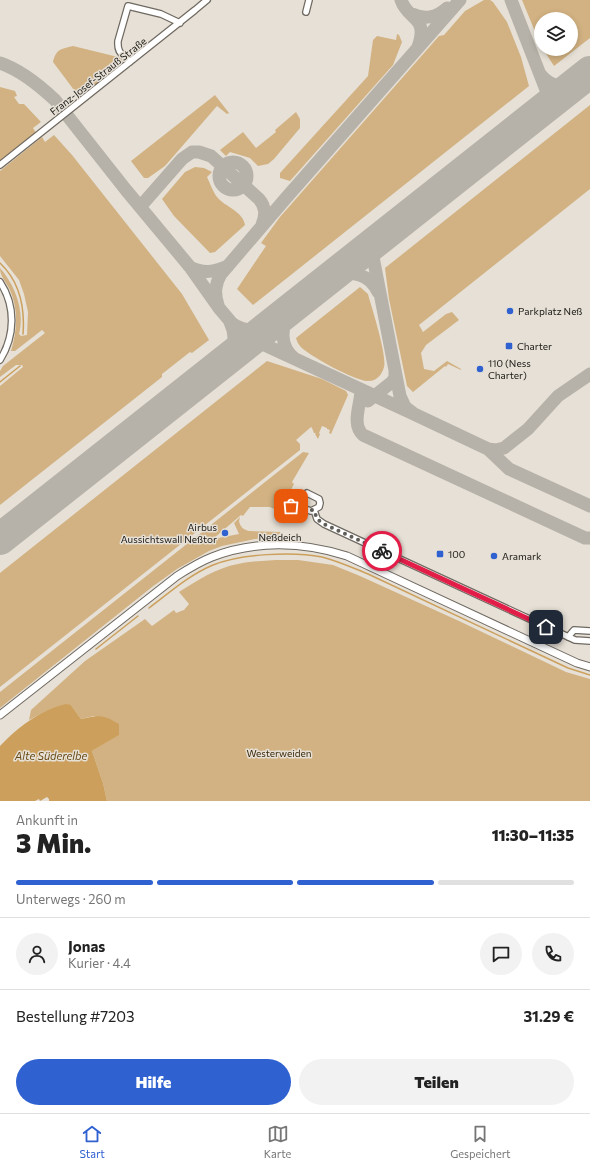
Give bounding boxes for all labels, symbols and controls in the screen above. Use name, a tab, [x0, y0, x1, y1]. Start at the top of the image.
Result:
map controls	[534, 12, 578, 56]
button: layers	[534, 12, 578, 56]
street label: Franz-Josef-Strauß Straße	[47, 35, 149, 117]
place label: Parkplatz Neß	[518, 305, 582, 317]
marker: Parkplatz Neß	[505, 306, 515, 316]
place label: Charter	[517, 340, 552, 352]
marker: Charter	[504, 341, 514, 351]
place label: 110 (Ness Charter)	[488, 357, 531, 381]
marker: 110 (Ness Charter)	[475, 364, 485, 374]
pin	[274, 489, 308, 523]
icon: bag	[280, 495, 302, 517]
place label: Airbus Aussichtswall Neßtor	[121, 521, 217, 545]
marker: Airbus Aussichtswall Neßtor	[220, 528, 230, 538]
street label: Neßdeich	[258, 531, 302, 543]
courier	[362, 531, 402, 571]
icon: bike	[371, 540, 393, 562]
place label: 100	[448, 548, 465, 560]
marker: 100	[435, 549, 445, 559]
place label: Aramark	[502, 550, 542, 562]
marker: Aramark	[489, 551, 499, 561]
pin	[529, 610, 563, 644]
icon: home	[535, 616, 557, 638]
park label: Westerweiden	[246, 747, 312, 759]
water label: Alte Süderelbe	[14, 749, 87, 762]
text: Ankunft in	[16, 812, 78, 828]
text: 11:30–11:35	[492, 826, 574, 844]
text: 3 Min.	[16, 827, 91, 858]
text: Unterwegs · 260 m	[16, 891, 126, 907]
button: person	[16, 933, 58, 975]
button: chat	[480, 933, 522, 975]
button: phone	[532, 933, 574, 975]
text: Jonas	[68, 937, 105, 955]
text: Kurier · 4.4	[68, 955, 131, 971]
text: Bestellung #7203	[16, 1007, 135, 1025]
text: 31.29 €	[523, 1007, 574, 1025]
button: Hilfe	[16, 1059, 291, 1105]
button: Teilen	[299, 1059, 574, 1105]
tab: Start	[79, 1123, 105, 1160]
tab: Karte	[264, 1123, 291, 1160]
tab: Gespeichert	[450, 1123, 511, 1160]

